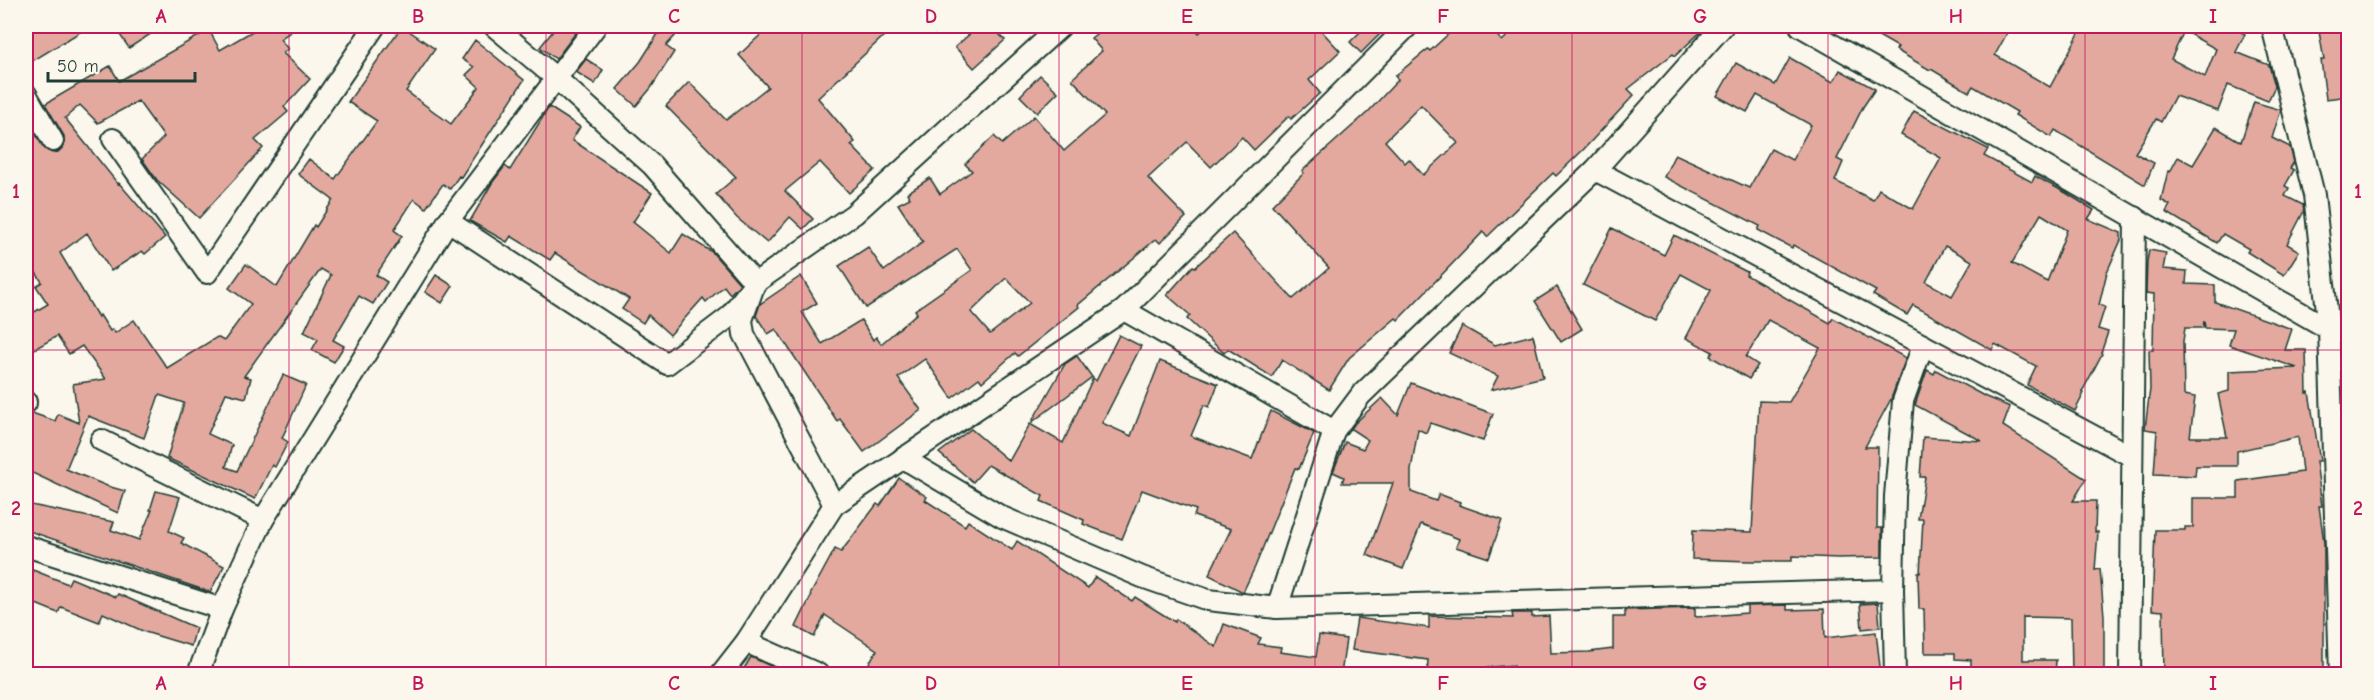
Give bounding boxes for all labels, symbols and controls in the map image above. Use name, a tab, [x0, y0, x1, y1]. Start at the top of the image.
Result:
text: A	[155, 5, 167, 28]
text: B	[412, 5, 424, 28]
text: C	[668, 5, 680, 28]
text: D	[925, 5, 937, 28]
text: E	[1181, 5, 1193, 28]
text: F	[1437, 5, 1449, 28]
text: G	[1693, 5, 1707, 28]
text: H	[1949, 5, 1963, 28]
text: I	[2209, 5, 2217, 28]
scale bar	[48, 45, 195, 83]
text: 50 m	[57, 56, 99, 77]
text: 1	[12, 180, 20, 203]
text: 1	[2354, 180, 2362, 203]
text: 2	[11, 497, 21, 520]
text: 2	[2353, 497, 2363, 520]
text: A	[155, 672, 167, 695]
text: B	[412, 672, 424, 695]
text: C	[668, 672, 680, 695]
text: D	[925, 672, 937, 695]
text: E	[1181, 672, 1193, 695]
text: F	[1437, 672, 1449, 695]
text: G	[1693, 672, 1707, 695]
text: H	[1949, 672, 1963, 695]
text: I	[2209, 672, 2217, 695]

